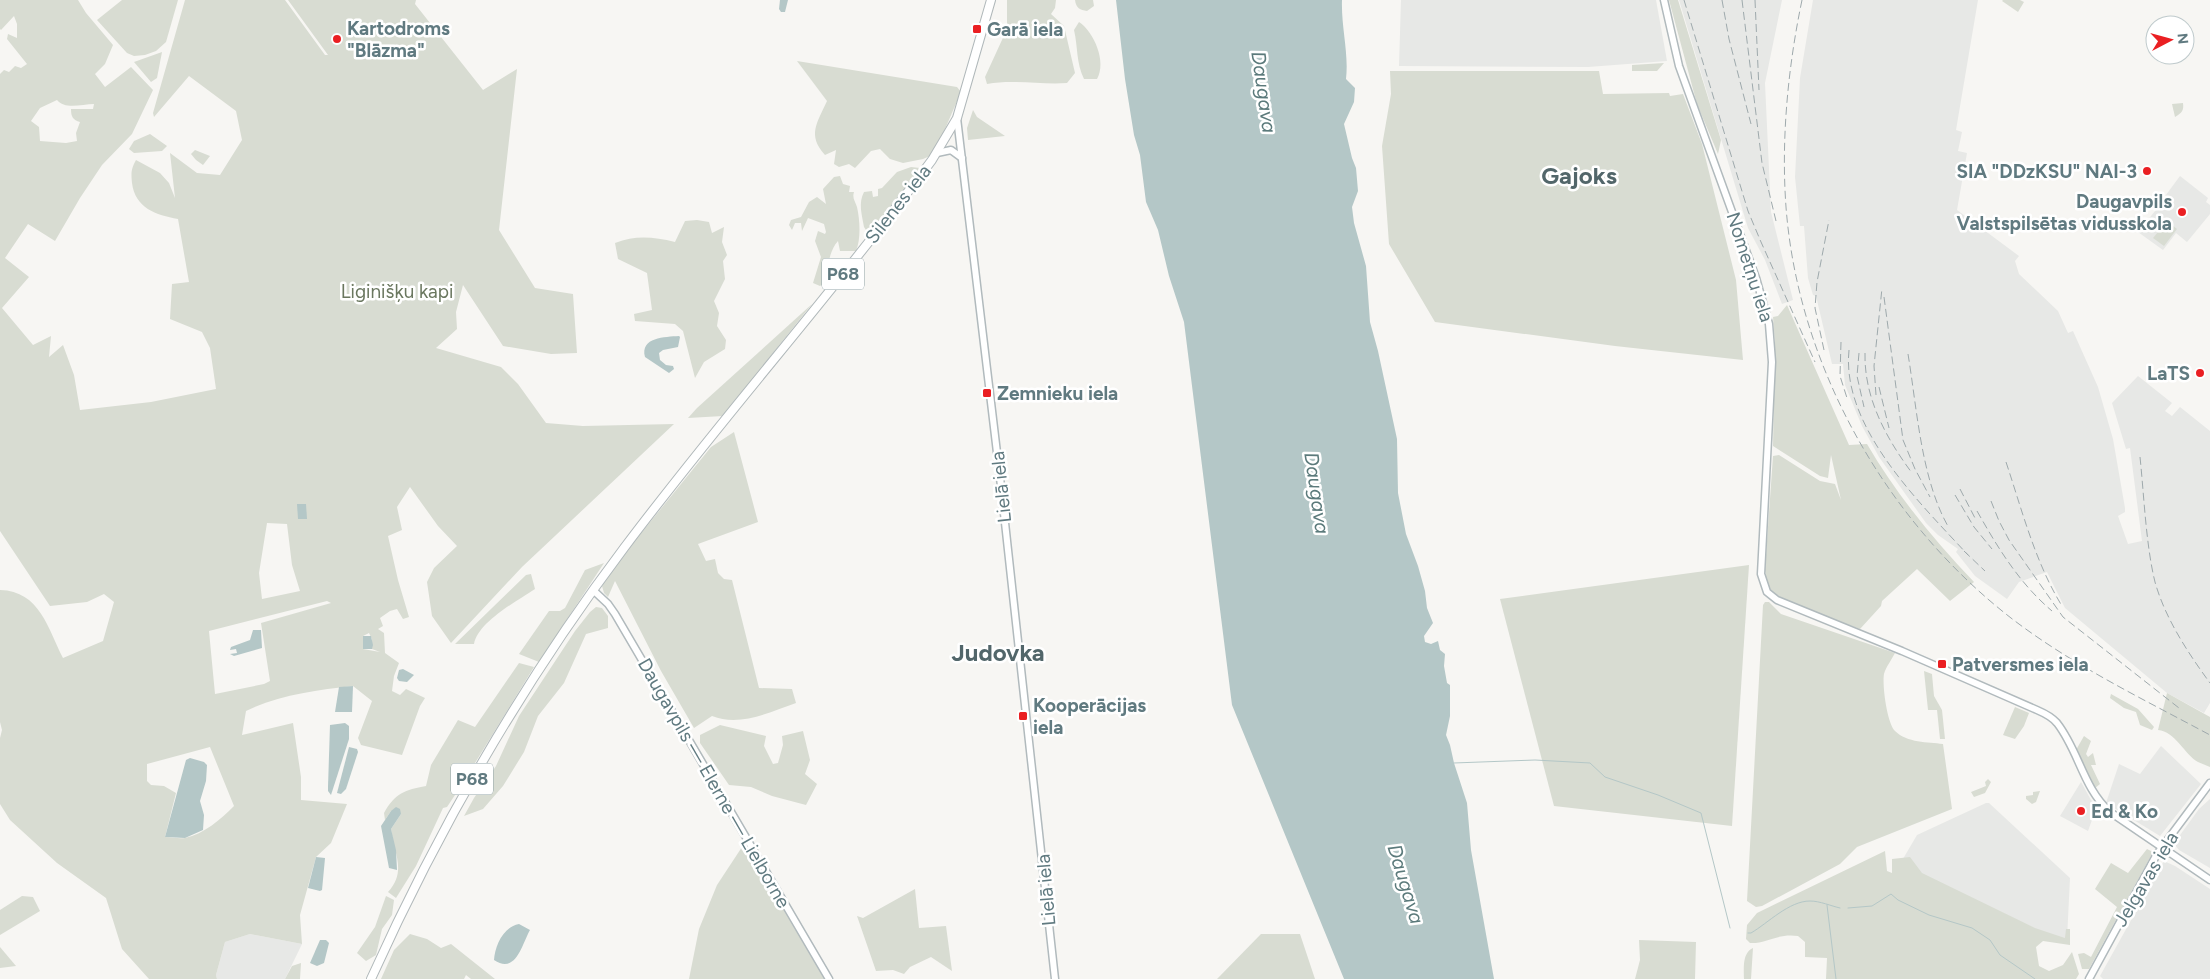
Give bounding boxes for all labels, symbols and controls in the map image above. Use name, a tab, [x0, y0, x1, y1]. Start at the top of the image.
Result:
north arrow	[2145, 15, 2195, 65]
place label: Kartodroms "Blāzma"	[347, 17, 450, 62]
place label: Garā iela	[987, 18, 1063, 41]
marker: Garā iela	[971, 23, 983, 35]
text: N	[2173, 32, 2191, 45]
marker: Kartodroms "Blāzma"	[331, 33, 343, 45]
water label: Daugava	[1246, 50, 1282, 135]
street label: Silenes iela	[860, 160, 936, 248]
place label: SIA "DDzKSU" NAI-3	[1956, 160, 2137, 183]
district label: Gajoks	[1541, 161, 1617, 190]
marker: SIA "DDzKSU" NAI-3	[2141, 165, 2153, 177]
place label: Daugavpils Valstspilsētas vidusskola	[1957, 190, 2172, 235]
marker: Daugavpils Valstspilsētas vidusskola	[2176, 206, 2188, 218]
street label: Nometņu iela	[1721, 209, 1779, 325]
road number: P68	[822, 258, 864, 290]
park label: Liginišķu kapi	[341, 280, 453, 303]
place label: LaTS	[2147, 362, 2190, 385]
marker: LaTS	[2194, 367, 2206, 379]
place label: Zemnieku iela	[997, 382, 1118, 405]
marker: Zemnieku iela	[981, 387, 993, 399]
street label: Lielā iela	[986, 450, 1016, 524]
water label: Daugava	[1299, 451, 1335, 536]
district label: Judovka	[952, 638, 1045, 667]
place label: Patversmes iela	[1952, 653, 2089, 676]
street label: Daugavpils — Elerne — Lielborne	[633, 654, 795, 912]
marker: Patversmes iela	[1936, 658, 1948, 670]
place label: Kooperācijas iela	[1033, 694, 1146, 739]
marker: Kooperācijas iela	[1017, 710, 1029, 722]
road number: P68	[451, 764, 493, 794]
place label: Ed & Ko	[2091, 800, 2158, 823]
marker: Ed & Ko	[2075, 805, 2087, 817]
street label: Jelgavas iela	[2109, 827, 2183, 931]
water label: Daugava	[1383, 841, 1430, 927]
street label: Lielā iela	[1031, 853, 1061, 927]

